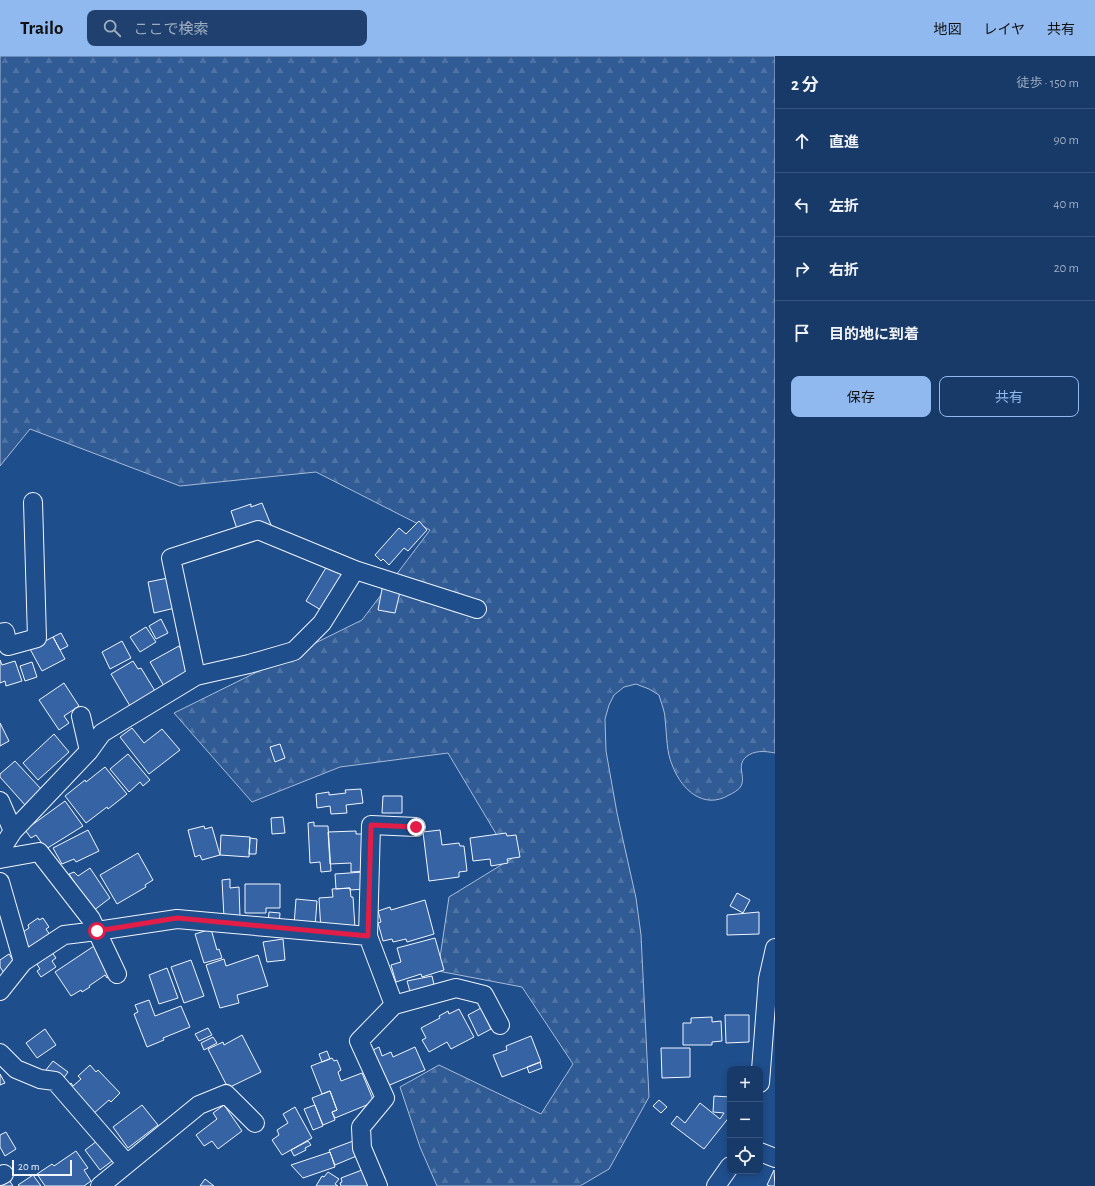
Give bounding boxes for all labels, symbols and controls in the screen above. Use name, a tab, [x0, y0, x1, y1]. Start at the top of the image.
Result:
search box	[87, 10, 367, 46]
icon: search	[101, 17, 123, 39]
text: Trailo	[20, 19, 63, 38]
text: ここで検索	[133, 22, 208, 37]
text: 地図	[933, 23, 961, 37]
text: レイヤ	[983, 23, 1025, 37]
text: 共有	[1047, 23, 1075, 37]
text: 2 分	[791, 76, 819, 93]
text: 徒歩 · 150 m	[1016, 77, 1079, 90]
icon: ahead	[791, 130, 813, 152]
text: 90 m	[1053, 134, 1079, 147]
text: 直進	[829, 135, 859, 150]
icon: left	[791, 194, 813, 216]
text: 40 m	[1053, 198, 1079, 211]
text: 左折	[829, 199, 859, 214]
icon: right	[791, 258, 813, 280]
text: 20 m	[1054, 262, 1079, 275]
text: 右折	[829, 263, 859, 278]
icon: arrive	[791, 322, 813, 344]
text: 目的地に到着	[829, 327, 919, 342]
button: 保存	[791, 376, 931, 417]
button: 共有	[939, 376, 1079, 417]
route end	[407, 818, 425, 836]
route start	[88, 922, 106, 940]
map controls	[727, 1066, 763, 1174]
button: +	[727, 1066, 763, 1102]
button: −	[727, 1102, 763, 1138]
button: locate	[727, 1138, 763, 1174]
scale bar	[12, 1158, 72, 1177]
text: 20 m	[18, 1161, 39, 1172]

